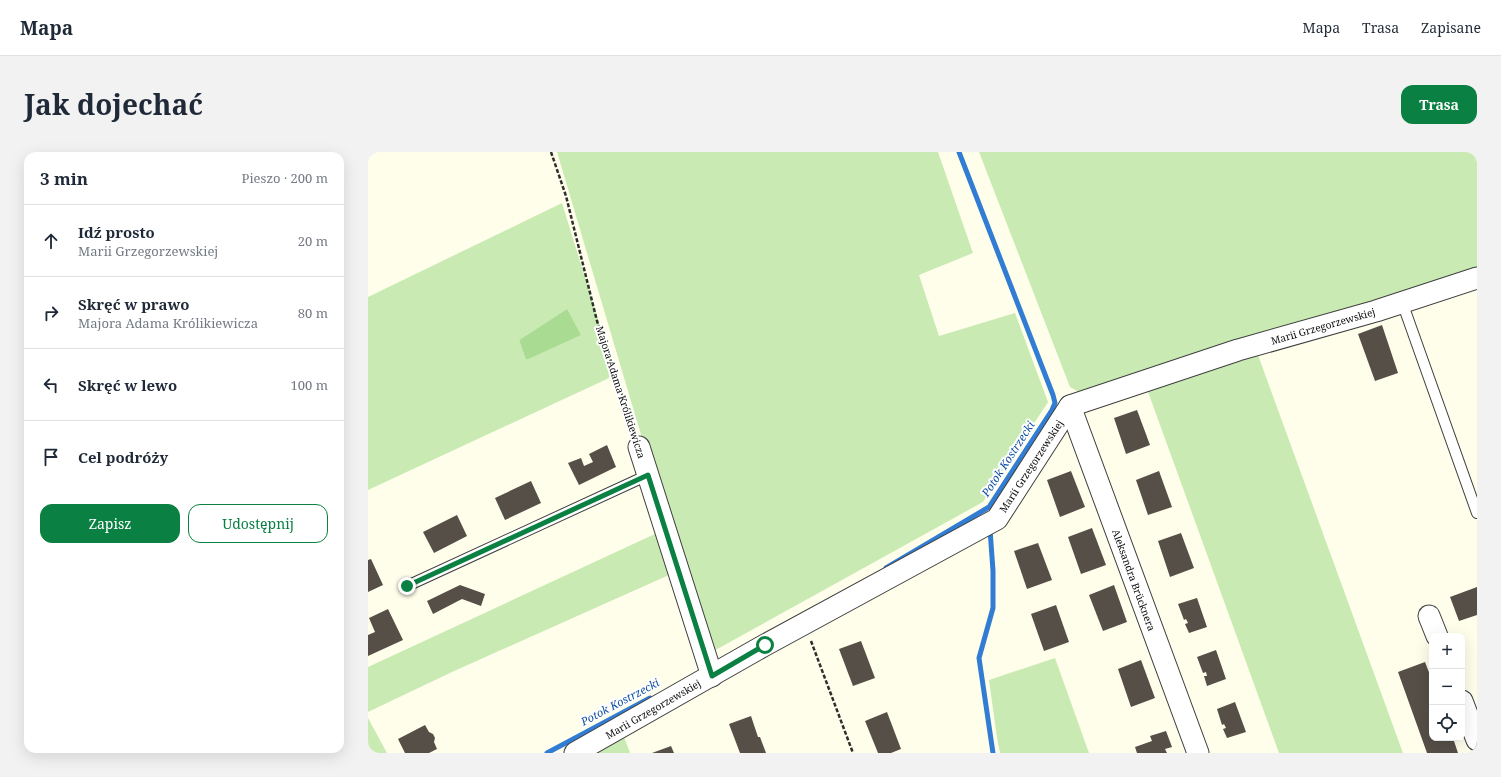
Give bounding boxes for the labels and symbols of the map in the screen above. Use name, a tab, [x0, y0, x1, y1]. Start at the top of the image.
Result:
street label: Marii Grzegorzewskiej	[1269, 304, 1377, 348]
street label: Majora Adama Królikiewicza	[593, 324, 649, 460]
street label: Marii Grzegorzewskiej	[996, 417, 1066, 515]
water label: Potok Kostrzecki	[977, 418, 1038, 500]
street label: Aleksandra Brücknera	[1109, 527, 1159, 633]
route end	[398, 577, 416, 595]
route start	[756, 636, 774, 654]
water label: Potok Kostrzecki	[577, 674, 662, 729]
street label: Marii Grzegorzewskiej	[603, 676, 703, 742]

